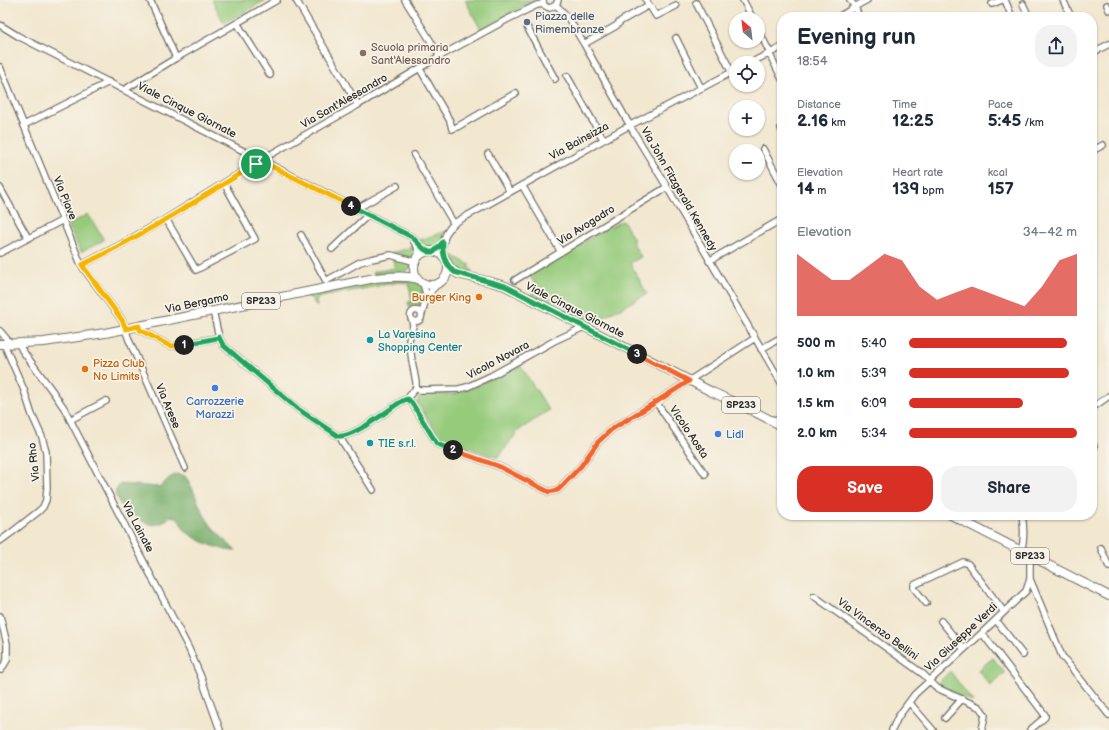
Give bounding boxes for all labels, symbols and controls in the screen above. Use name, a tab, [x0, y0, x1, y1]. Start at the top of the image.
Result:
place label: Piazza delle Rimembranze	[535, 10, 605, 36]
north arrow	[729, 12, 765, 48]
map controls	[729, 12, 765, 180]
marker: Piazza delle Rimembranze	[522, 17, 532, 27]
text: Evening run	[797, 24, 916, 51]
button: share	[1035, 25, 1077, 67]
place label: Scuola primaria Sant'Alessandro	[371, 41, 451, 67]
marker: Scuola primaria Sant'Alessandro	[358, 48, 368, 58]
text: 18:54	[797, 53, 828, 69]
button: locate	[729, 56, 765, 92]
street label: Via Sant'Alessandro	[298, 71, 390, 131]
street label: Viale Cinque Giornate	[135, 79, 239, 141]
text: Distance	[797, 98, 841, 111]
text: Time	[892, 98, 917, 111]
text: Pace	[988, 98, 1013, 111]
button: +	[729, 100, 765, 136]
text: 2.16	[797, 111, 828, 131]
text: 12:25	[892, 111, 934, 131]
text: 5:45	[988, 111, 1021, 131]
text: km	[828, 116, 846, 129]
text: /km	[1021, 116, 1044, 129]
street label: Via Bainsizza	[547, 119, 611, 163]
street label: Via John Fitzgerald Kennedy	[638, 125, 720, 253]
button: −	[729, 144, 765, 180]
pin	[239, 147, 273, 181]
icon: arrive	[245, 153, 267, 175]
text: Elevation	[797, 166, 843, 179]
text: Heart rate	[892, 166, 943, 179]
text: kcal	[988, 166, 1007, 179]
street label: Via Piave	[50, 174, 80, 222]
text: 14	[797, 179, 814, 199]
text: 139	[892, 179, 919, 199]
text: 157	[988, 179, 1014, 199]
text: m	[814, 184, 826, 197]
text: bpm	[919, 184, 944, 197]
pin: 4	[341, 196, 361, 216]
text: 4	[348, 199, 354, 212]
street label: Via Avogadro	[555, 202, 617, 248]
text: Elevation	[797, 224, 851, 240]
text: 34–42 m	[1023, 224, 1077, 240]
street label: Viale Cinque Giornate	[523, 279, 627, 341]
street label: Via Bergamo	[164, 290, 230, 316]
place label: Burger King	[412, 291, 471, 304]
marker: Burger King	[474, 292, 484, 302]
road number: SP233	[242, 293, 280, 309]
place label: La Varesina Shopping Center	[378, 328, 463, 354]
pin: 1	[174, 335, 194, 355]
marker: La Varesina Shopping Center	[365, 335, 375, 345]
text: 500 m	[797, 335, 835, 351]
text: 5:40	[861, 335, 887, 351]
text: 1	[182, 338, 186, 351]
street label: Vicolo Novara	[465, 338, 531, 382]
pin: 3	[627, 344, 647, 364]
text: 3	[634, 347, 640, 360]
place label: Pizza Club No Limits	[93, 357, 145, 383]
marker: Pizza Club No Limits	[80, 364, 90, 374]
text: 1.0 km	[797, 365, 835, 381]
text: 5:39	[861, 365, 887, 381]
street label: Via Arese	[153, 382, 183, 431]
marker: Carrozzerie Marazzi	[210, 383, 220, 393]
place label: Carrozzerie Marazzi	[186, 395, 244, 421]
text: 1.5 km	[797, 395, 834, 411]
text: 6:09	[861, 395, 887, 411]
road number: SP233	[722, 397, 760, 413]
street label: Vicolo Aosta	[667, 403, 711, 461]
text: 2.0 km	[797, 425, 837, 441]
text: 5:34	[861, 425, 887, 441]
place label: Lidl	[726, 428, 744, 441]
marker: Lidl	[713, 429, 723, 439]
place label: TIE s.r.l.	[378, 437, 416, 450]
marker: TIE s.r.l.	[365, 438, 375, 448]
pin: 2	[443, 440, 463, 460]
street label: Via Rho	[26, 442, 42, 482]
text: 2	[450, 443, 456, 456]
button: Save	[797, 466, 933, 512]
button: Share	[941, 466, 1077, 512]
street label: Via Lainate	[119, 500, 157, 555]
road number: SP233	[1011, 548, 1049, 564]
street label: Via Vincenzo Bellini	[835, 595, 921, 663]
street label: Via Giuseppe Verdi	[922, 600, 1000, 674]

